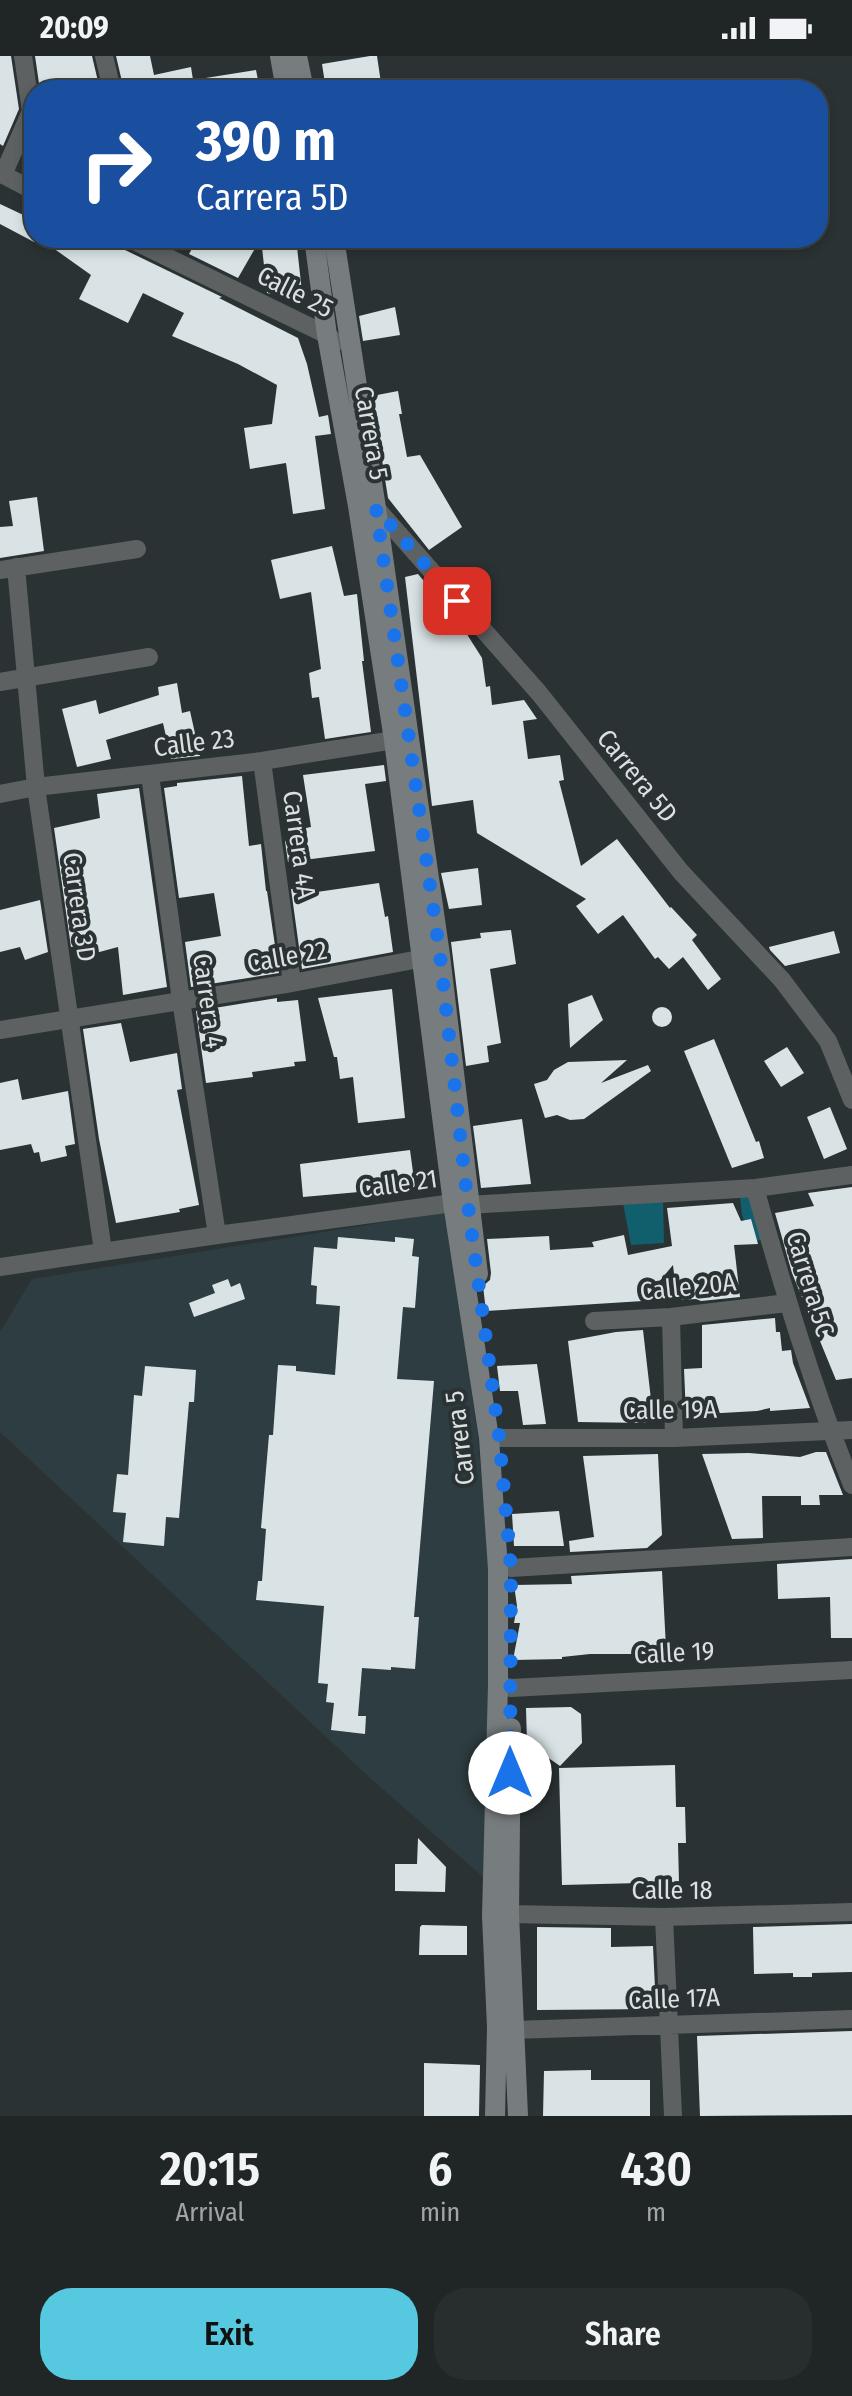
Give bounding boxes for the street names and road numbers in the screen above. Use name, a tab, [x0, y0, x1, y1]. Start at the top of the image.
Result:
street label: Calle 25	[252, 260, 338, 324]
street label: Carrera 5	[347, 384, 395, 482]
street label: Calle 23	[152, 723, 236, 763]
street label: Carrera 5D	[590, 723, 684, 829]
street label: Carrera 4A	[276, 789, 322, 902]
street label: Carrera 3D	[56, 850, 102, 964]
street label: Calle 22	[244, 935, 330, 979]
street label: Carrera 4	[186, 951, 230, 1051]
street label: Calle 21	[357, 1163, 439, 1205]
street label: Carrera 5C	[779, 1228, 841, 1340]
street label: Calle 20A	[638, 1266, 738, 1307]
street label: Carrera 5	[439, 1389, 481, 1487]
street label: Calle 19A	[623, 1394, 718, 1426]
street label: Calle 19	[633, 1635, 715, 1671]
street label: Calle 18	[631, 1875, 713, 1906]
street label: Calle 17A	[628, 1982, 721, 2016]

